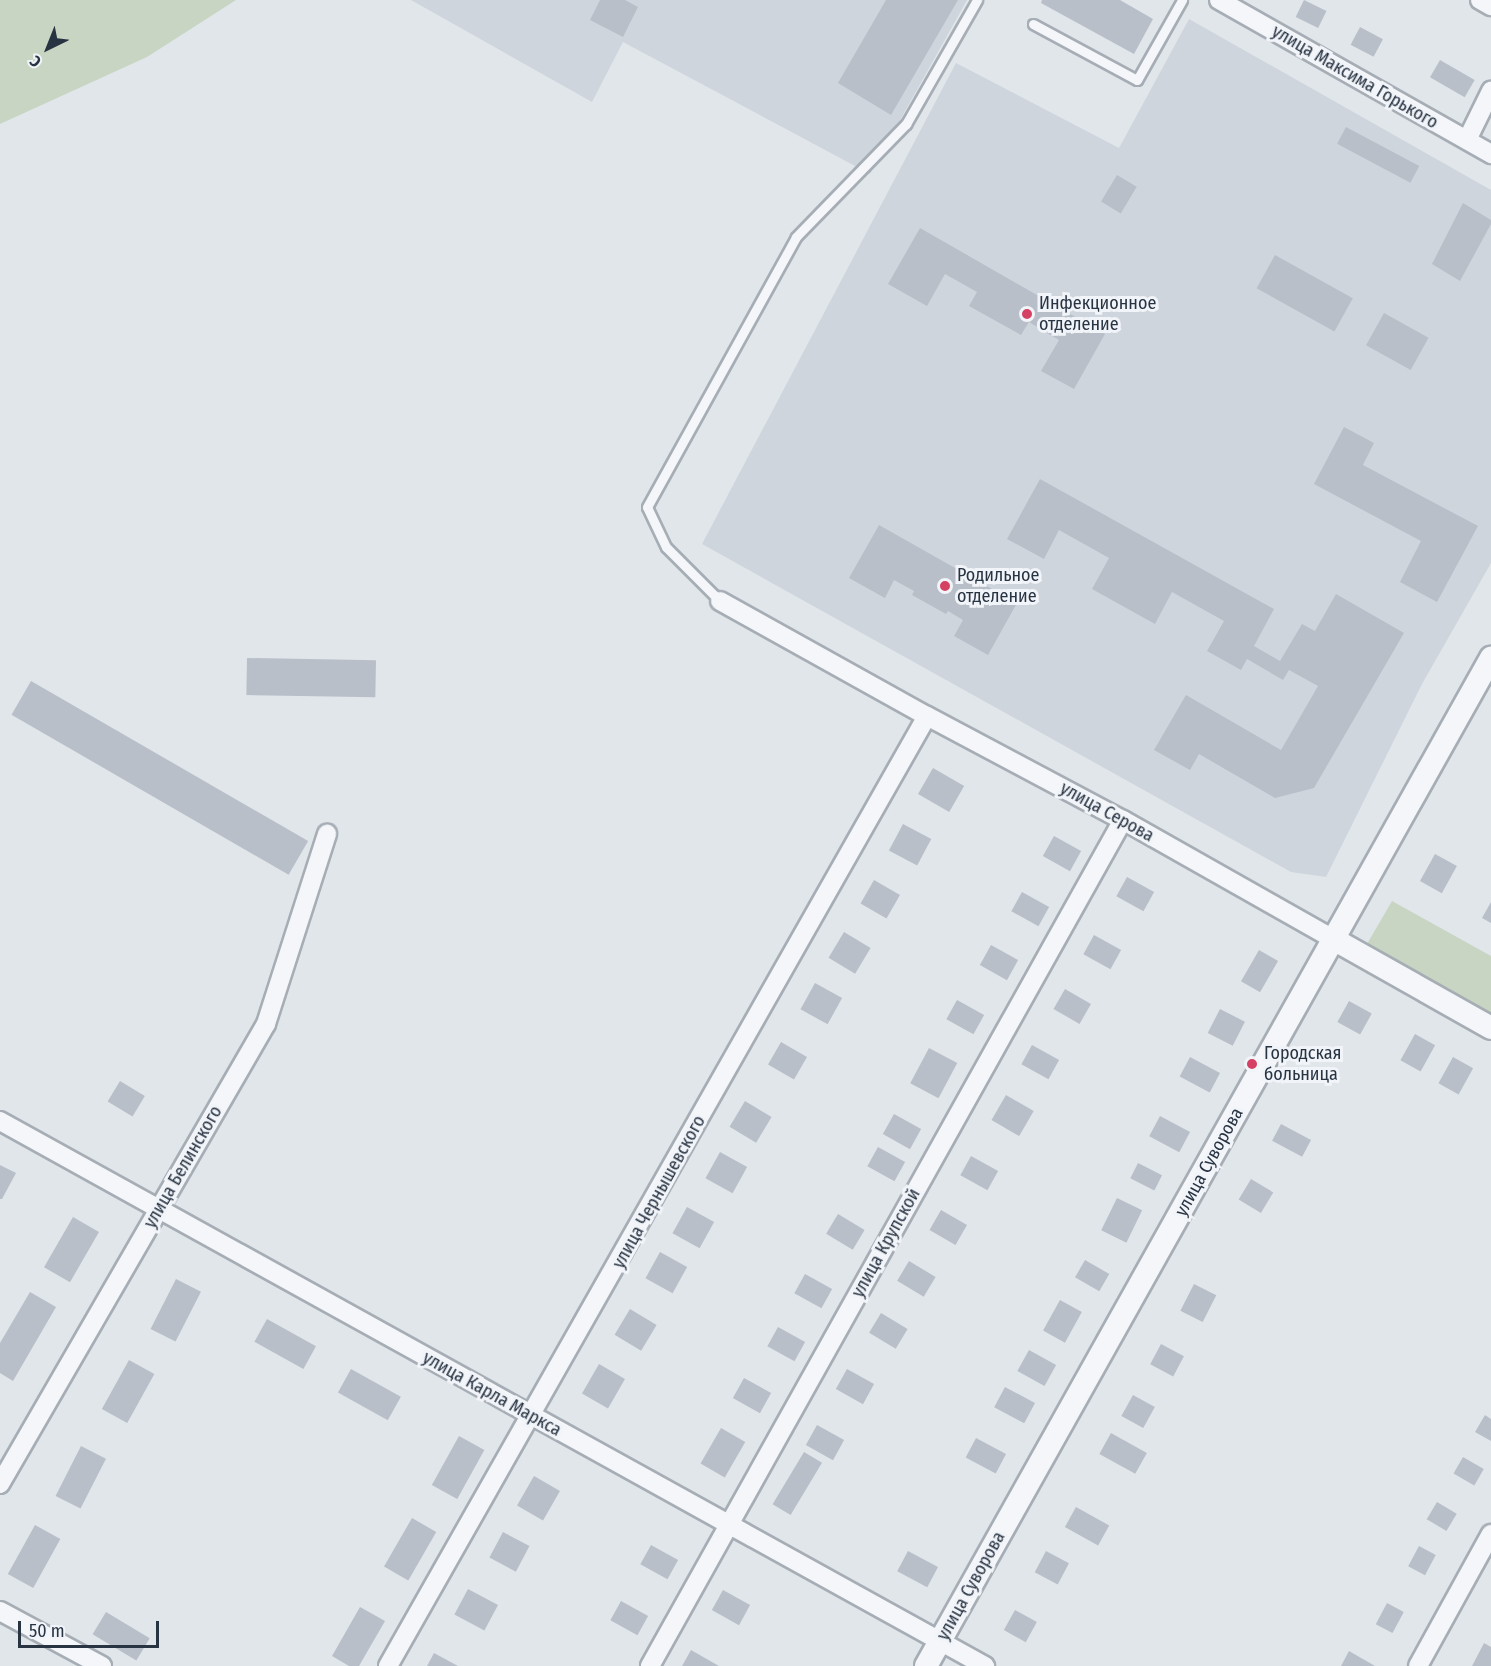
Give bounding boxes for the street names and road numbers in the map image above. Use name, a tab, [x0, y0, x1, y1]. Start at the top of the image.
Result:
street label: улица Максима Горького	[1268, 21, 1442, 133]
street label: улица Серова	[1056, 777, 1158, 847]
street label: улица Белинского	[139, 1102, 227, 1232]
street label: улица Суворова	[1170, 1104, 1248, 1220]
street label: улица Чернышевского	[608, 1112, 710, 1272]
street label: улица Крупской	[847, 1185, 925, 1301]
street label: улица Карла Маркса	[419, 1347, 565, 1441]
street label: улица Суворова	[932, 1528, 1010, 1644]

